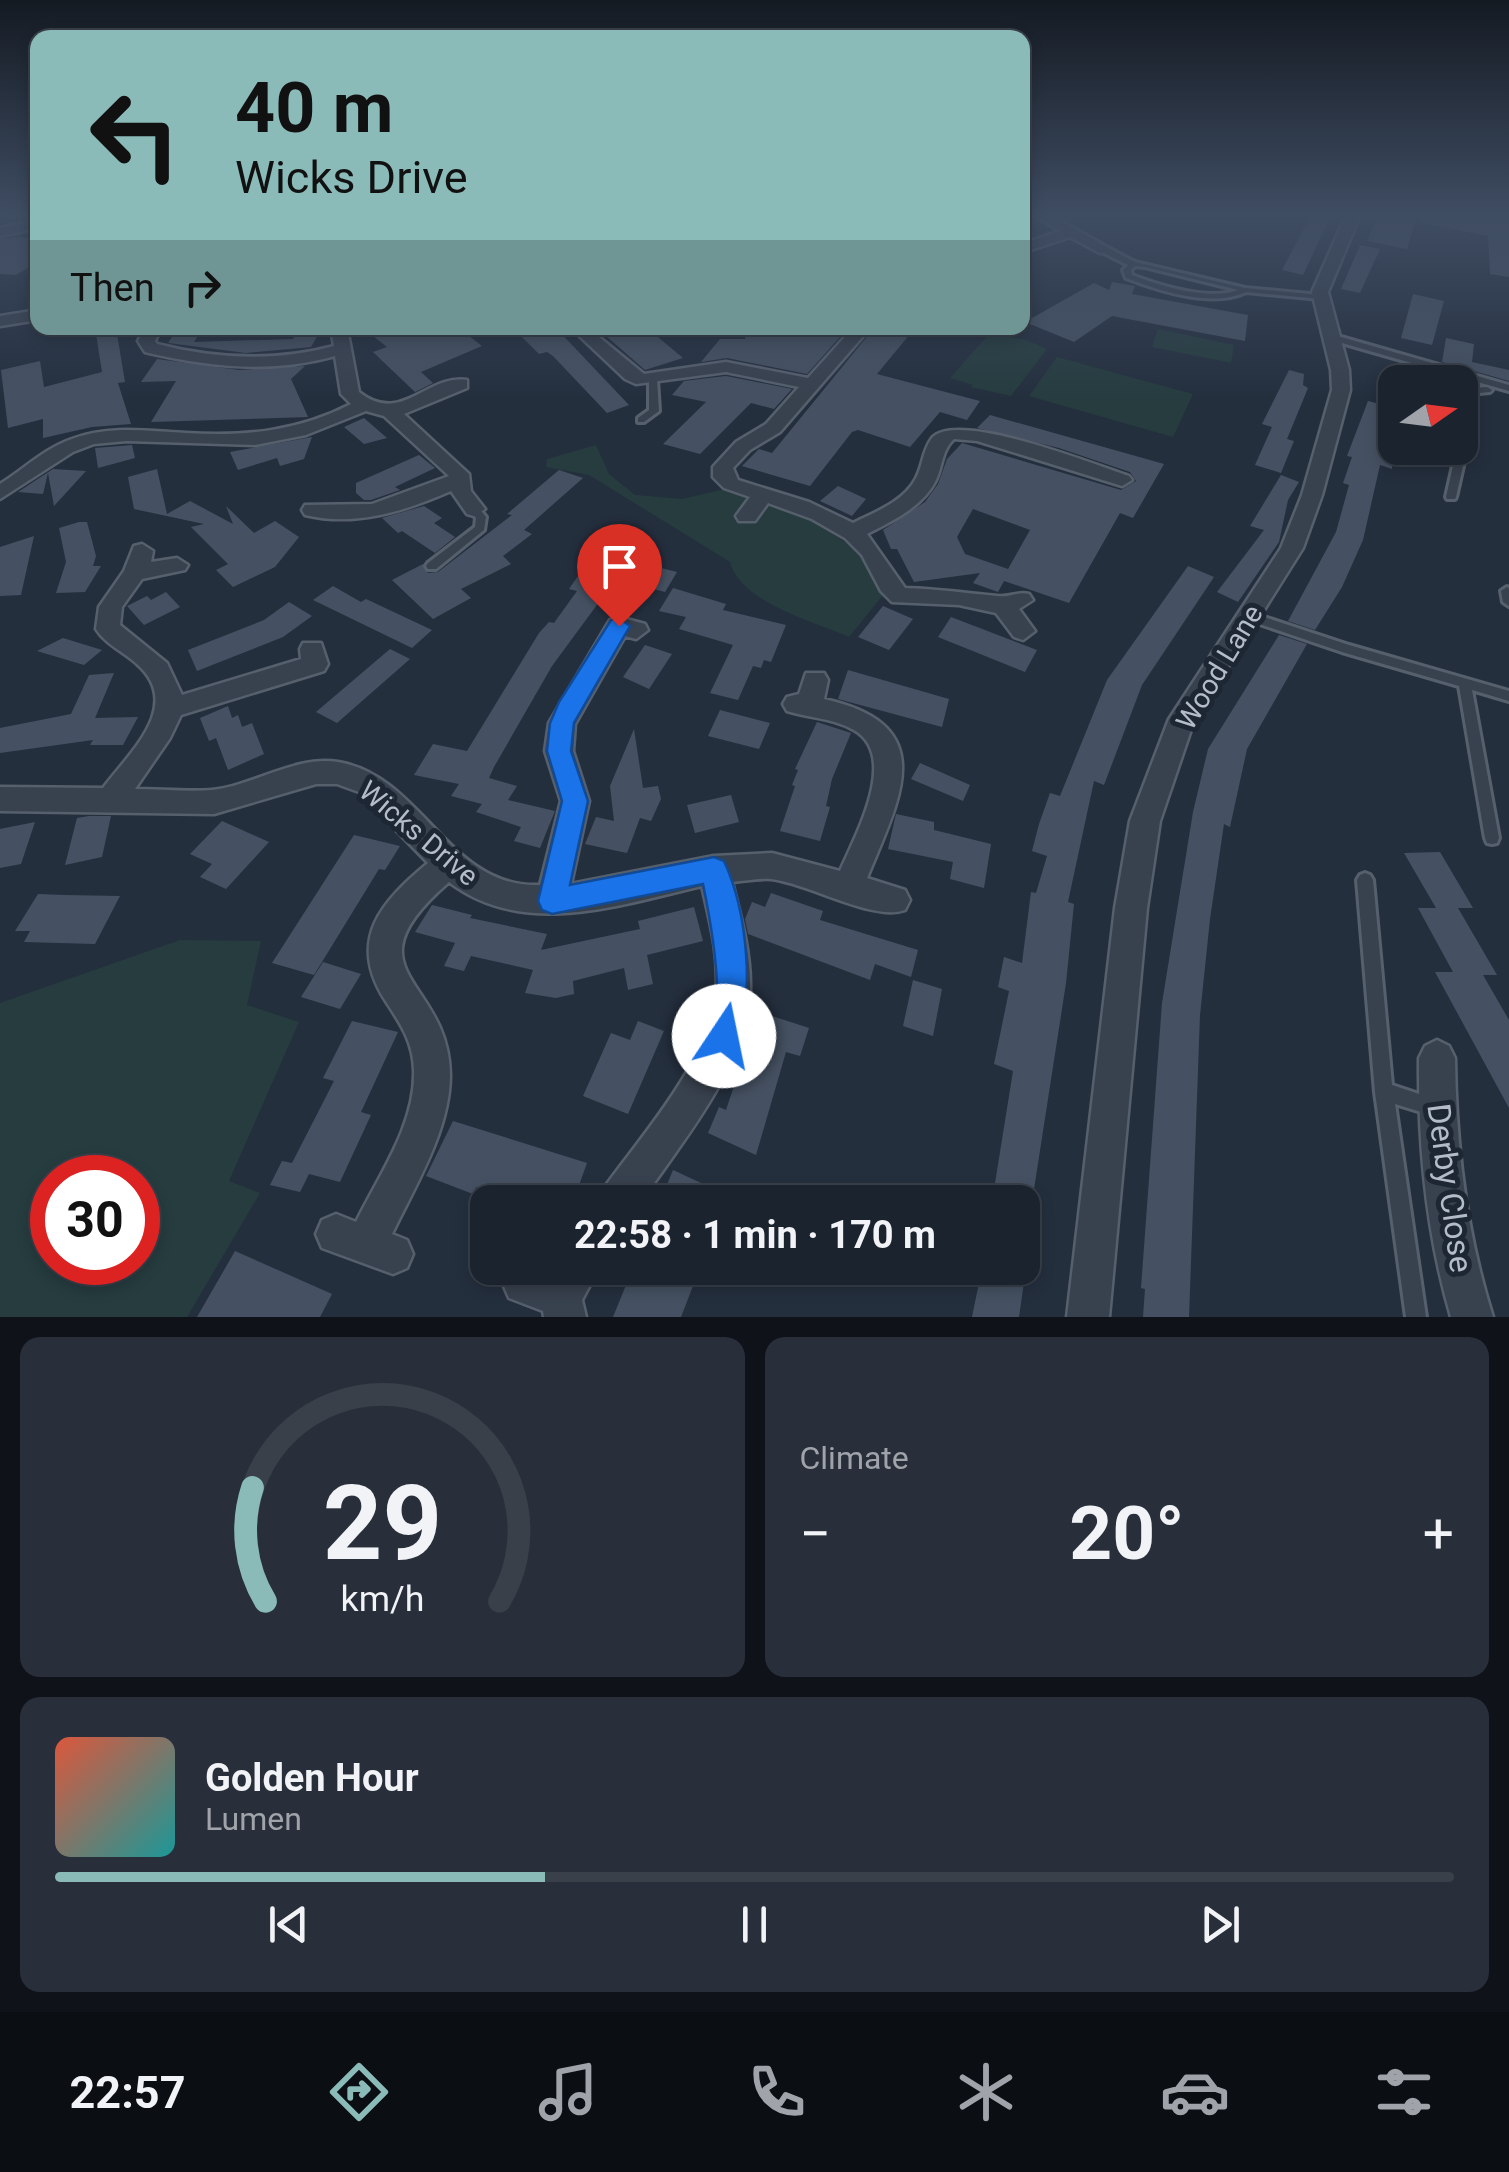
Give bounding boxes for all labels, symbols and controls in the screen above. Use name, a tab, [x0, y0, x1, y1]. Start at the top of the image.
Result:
text: 40 m	[235, 67, 393, 149]
icon: left	[70, 70, 200, 200]
text: Wicks Drive	[235, 151, 468, 204]
icon: right	[175, 260, 230, 315]
text: Then	[70, 266, 155, 310]
north arrow	[1378, 365, 1478, 465]
map controls	[1378, 365, 1478, 465]
pin	[577, 524, 662, 627]
icon: arrive	[592, 539, 647, 594]
street label: Wood Lane	[1169, 599, 1270, 736]
street label: Wicks Drive	[353, 774, 485, 893]
position arrow	[672, 984, 776, 1088]
street label: Derby Close	[1419, 1101, 1481, 1275]
speed limit sign: 30	[30, 1155, 160, 1285]
text: 22:58 · 1 min · 170 m	[574, 1213, 936, 1257]
text: Climate	[800, 1439, 909, 1477]
text: 29	[323, 1463, 442, 1584]
text: 20°	[1069, 1489, 1185, 1577]
text: −	[800, 1502, 831, 1566]
text: +	[1423, 1502, 1454, 1566]
text: km/h	[340, 1578, 424, 1620]
text: Golden Hour	[205, 1756, 419, 1800]
text: Lumen	[205, 1800, 302, 1838]
icon: previous	[261, 1897, 316, 1952]
icon: pause	[727, 1897, 782, 1952]
icon: next	[1193, 1897, 1248, 1952]
icon: directions	[324, 2057, 394, 2127]
icon: music	[533, 2057, 603, 2127]
icon: phone	[742, 2057, 812, 2127]
icon: climate	[951, 2057, 1021, 2127]
icon: car	[1160, 2057, 1230, 2127]
icon: filters	[1369, 2057, 1439, 2127]
text: 22:57	[70, 2066, 185, 2119]

